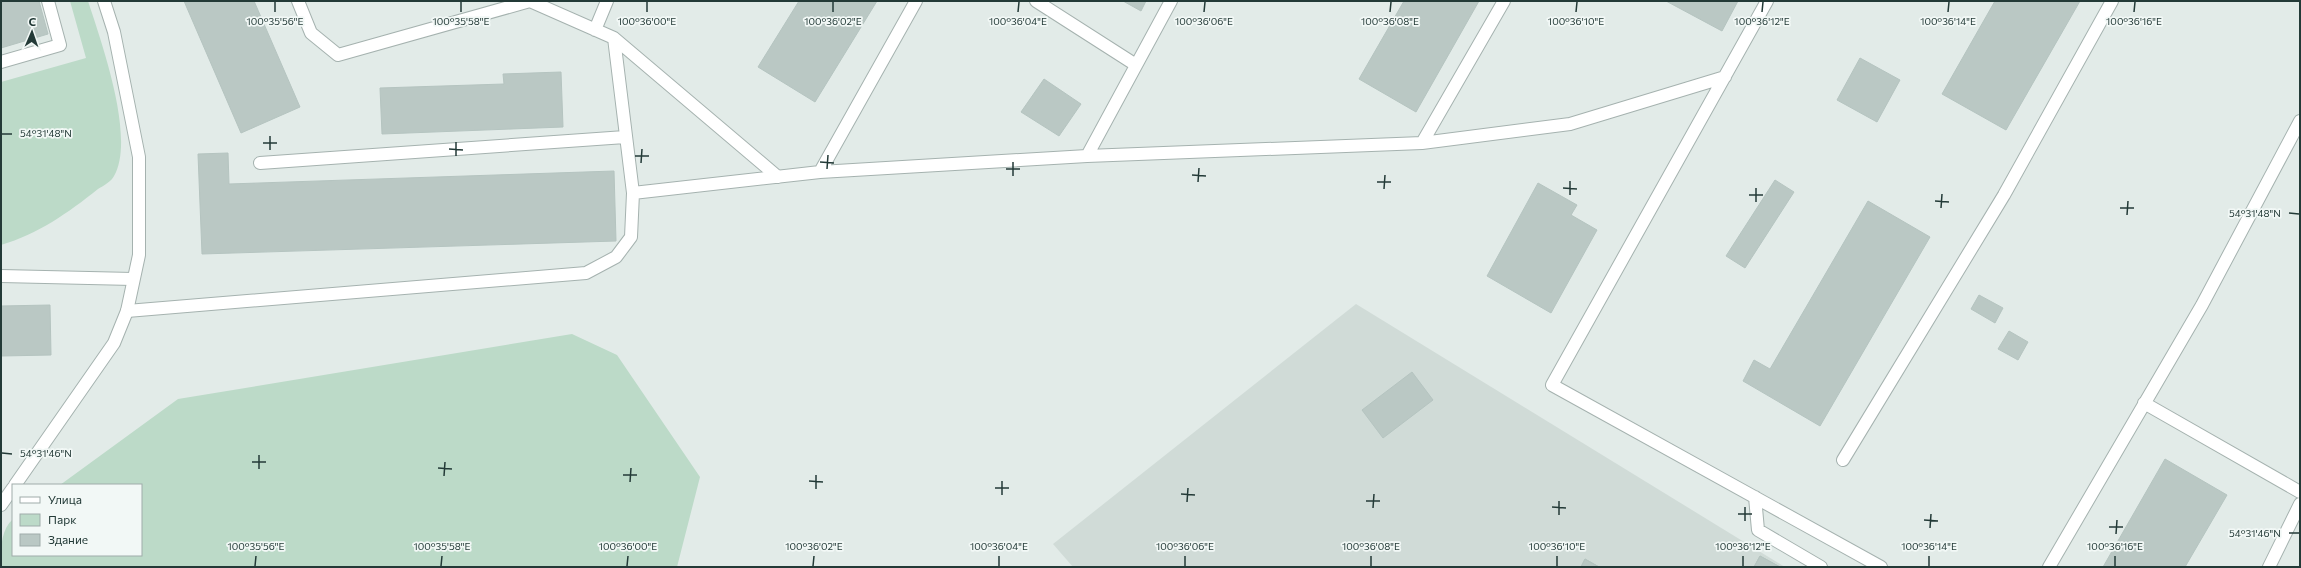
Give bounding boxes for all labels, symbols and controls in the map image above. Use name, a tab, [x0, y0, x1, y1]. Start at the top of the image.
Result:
north arrow	[12, 12, 52, 52]
text: С	[28, 15, 37, 28]
text: 100°35'56"E	[247, 15, 304, 27]
text: 100°35'58"E	[433, 15, 490, 27]
text: 100°36'00"E	[618, 15, 676, 27]
text: 100°36'02"E	[804, 15, 862, 27]
text: 100°36'04"E	[989, 15, 1047, 27]
text: 100°36'06"E	[1175, 15, 1233, 27]
text: 100°36'08"E	[1361, 15, 1419, 27]
text: 100°36'10"E	[1548, 15, 1604, 27]
text: 100°36'12"E	[1734, 15, 1790, 27]
text: 100°36'14"E	[1920, 15, 1976, 27]
text: 100°36'16"E	[2106, 15, 2162, 27]
text: 54°31'48"N	[20, 127, 72, 139]
text: 54°31'48"N	[2229, 207, 2281, 219]
text: 54°31'46"N	[20, 447, 72, 459]
legend	[12, 484, 142, 556]
text: Улица	[48, 492, 82, 506]
text: Парк	[48, 512, 77, 526]
text: 54°31'46"N	[2229, 527, 2281, 539]
text: Здание	[48, 532, 88, 546]
text: 100°35'56"E	[228, 540, 285, 552]
text: 100°35'58"E	[414, 540, 471, 552]
text: 100°36'00"E	[599, 540, 657, 552]
text: 100°36'02"E	[785, 540, 843, 552]
text: 100°36'04"E	[970, 540, 1028, 552]
text: 100°36'06"E	[1156, 540, 1214, 552]
text: 100°36'08"E	[1342, 540, 1400, 552]
text: 100°36'10"E	[1529, 540, 1585, 552]
text: 100°36'12"E	[1715, 540, 1771, 552]
text: 100°36'14"E	[1901, 540, 1957, 552]
text: 100°36'16"E	[2087, 540, 2143, 552]

